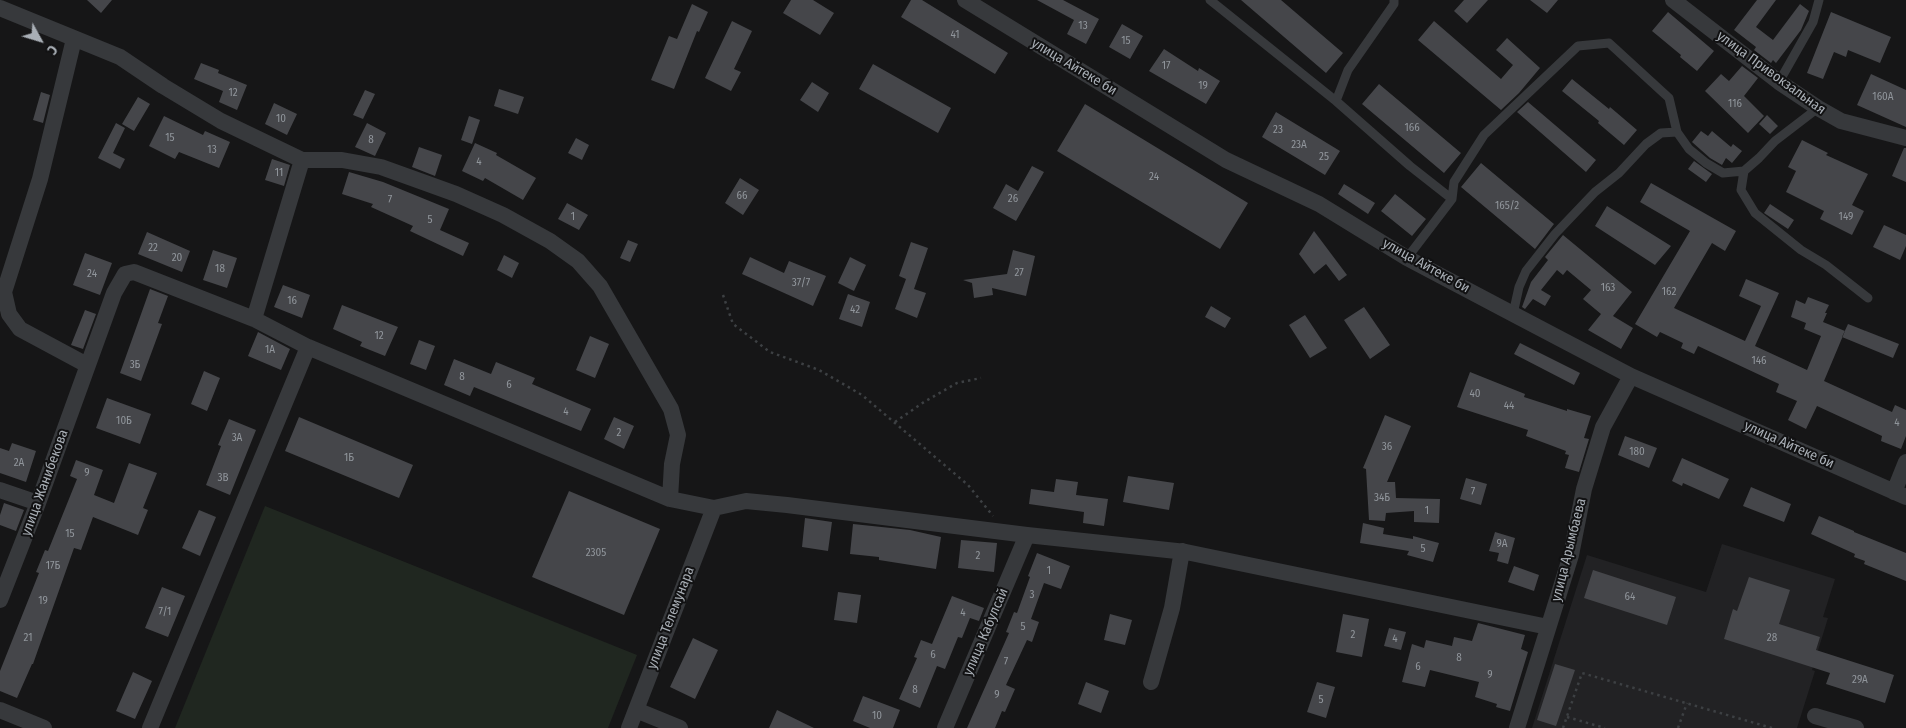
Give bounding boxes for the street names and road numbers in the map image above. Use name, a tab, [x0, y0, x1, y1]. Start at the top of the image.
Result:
street label: улица Привокзальная	[1713, 28, 1829, 118]
street label: улица Айтеке би	[1028, 35, 1120, 99]
street label: улица Айтеке би	[1380, 235, 1472, 297]
street label: улица Айтеке би	[1741, 418, 1837, 472]
street label: улица Жанибекова	[18, 427, 72, 539]
street label: улица Арымбаева	[1548, 497, 1590, 603]
street label: улица Телемунара	[644, 564, 698, 672]
street label: улица Кабулсай	[960, 586, 1012, 678]

